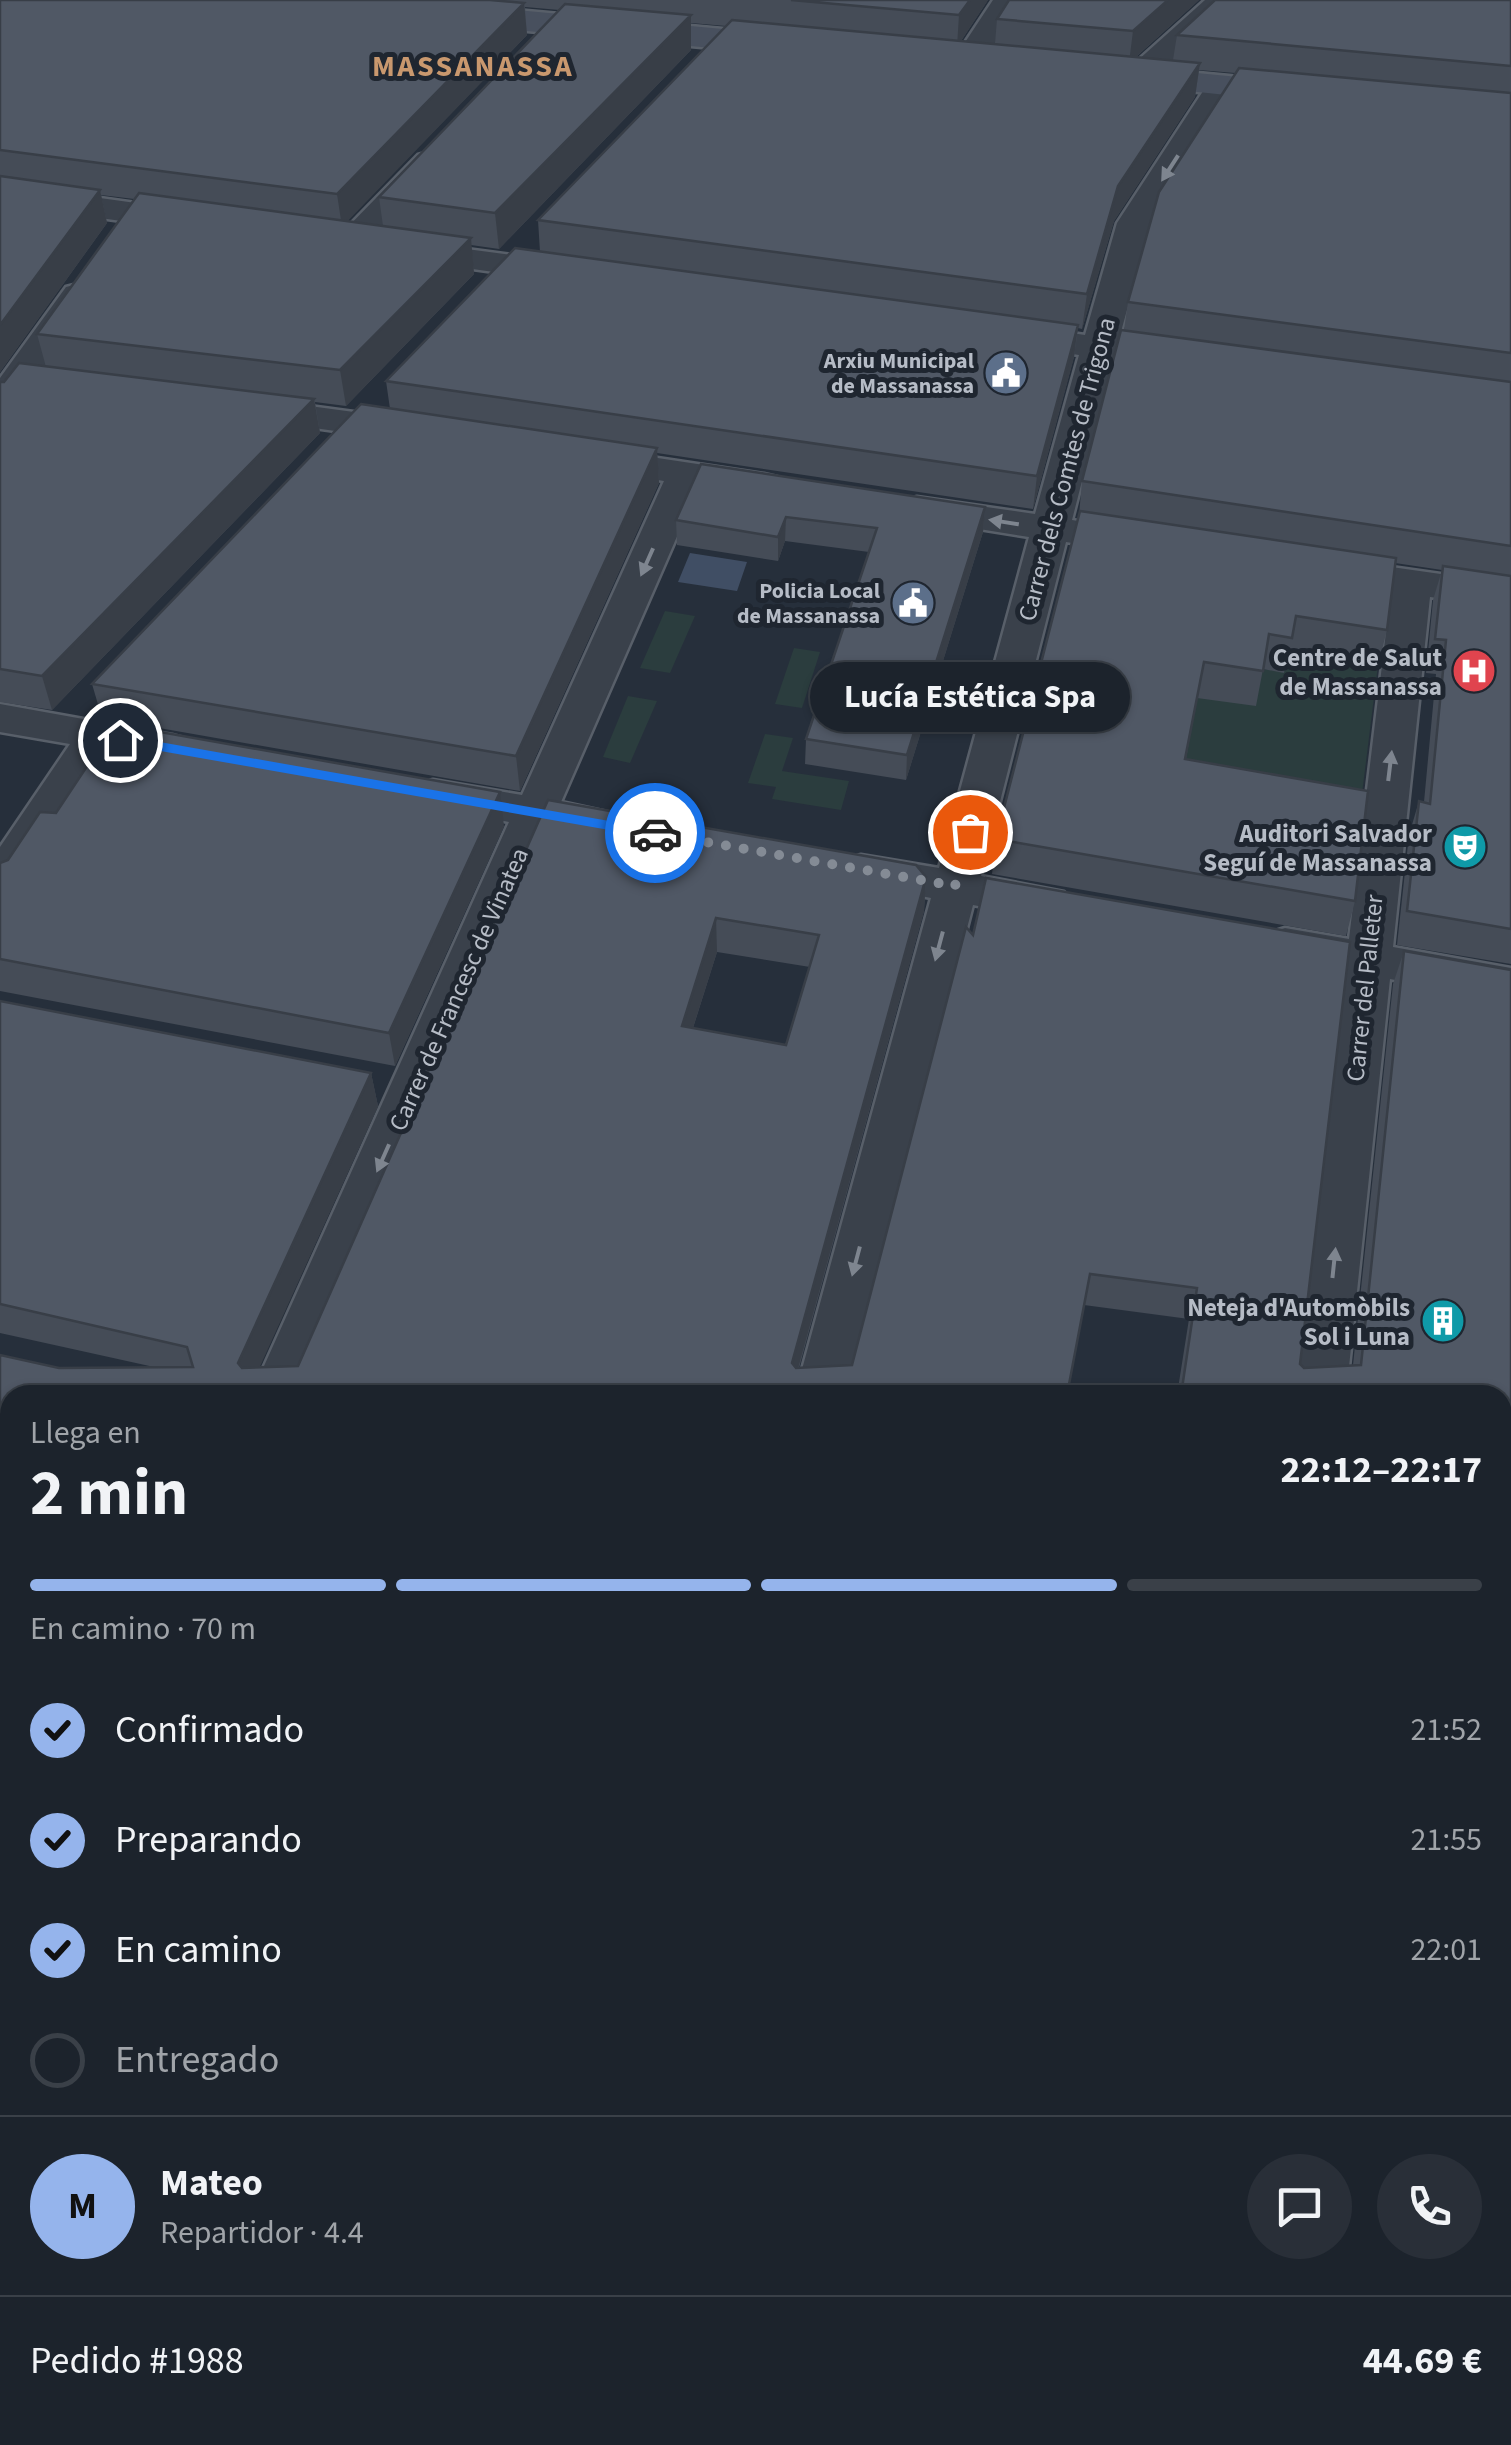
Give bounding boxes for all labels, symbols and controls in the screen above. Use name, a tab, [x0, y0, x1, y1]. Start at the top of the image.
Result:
district label: MASSANASSA	[372, 45, 574, 88]
one-way arrow	[1161, 154, 1179, 181]
street label: Carrer dels Comtes de Trigona	[1009, 313, 1125, 625]
place label: Arxiu Municipal de Massanassa	[823, 345, 975, 402]
public building icon: Arxiu Municipal de Massanassa	[983, 350, 1029, 396]
one-way arrow	[988, 513, 1019, 529]
one-way arrow	[639, 547, 655, 577]
place label: Policia Local de Massanassa	[737, 575, 881, 632]
public building icon: Policia Local de Massanassa	[890, 580, 936, 626]
place label: Centre de Salut de Massanassa	[1273, 640, 1442, 705]
hospital icon: Centre de Salut de Massanassa	[1451, 648, 1497, 694]
callout: Lucía Estética Spa	[810, 662, 1130, 732]
text: Lucía Estética Spa	[844, 674, 1096, 720]
pin	[78, 698, 163, 783]
icon: home	[93, 713, 148, 768]
one-way arrow	[1382, 750, 1398, 782]
courier	[605, 783, 705, 883]
pin	[928, 790, 1013, 875]
icon: bag	[943, 805, 998, 860]
icon: car	[628, 806, 683, 861]
place label: Auditori Salvador Seguí de Massanassa	[1203, 816, 1432, 881]
theatre icon: Auditori Salvador Seguí de Massanassa	[1442, 824, 1488, 870]
street label: Carrer de Francesc de Vinatea	[380, 842, 538, 1137]
street label: Carrer del Palleter	[1337, 893, 1393, 1083]
one-way arrow	[931, 931, 946, 962]
one-way arrow	[375, 1143, 391, 1173]
one-way arrow	[848, 1246, 864, 1277]
one-way arrow	[1327, 1247, 1343, 1279]
place label: Neteja d'Automòbils Sol i Luna	[1187, 1290, 1410, 1355]
building icon: Neteja d'Automòbils Sol i Luna	[1420, 1298, 1466, 1344]
text: Llega en	[30, 1410, 141, 1456]
text: 22:12–22:17	[1280, 1443, 1482, 1497]
text: 2 min	[30, 1447, 188, 1540]
text: En camino · 70 m	[30, 1606, 256, 1652]
icon: check	[30, 1703, 85, 1758]
text: Confirmado	[115, 1703, 304, 1757]
text: 21:52	[1410, 1707, 1482, 1753]
icon: check	[30, 1813, 85, 1868]
text: Preparando	[115, 1813, 302, 1867]
text: 21:55	[1410, 1817, 1482, 1863]
icon: check	[30, 1923, 85, 1978]
text: En camino	[115, 1923, 282, 1977]
text: 22:01	[1410, 1927, 1482, 1973]
text: Entregado	[115, 2033, 279, 2087]
button: chat	[1247, 2154, 1352, 2259]
button: phone	[1377, 2154, 1482, 2259]
text: Mateo	[160, 2156, 263, 2210]
text: M	[68, 2179, 97, 2233]
text: Repartidor · 4.4	[160, 2210, 364, 2256]
text: Pedido #1988	[30, 2334, 244, 2388]
text: 44.69 €	[1363, 2334, 1482, 2388]

